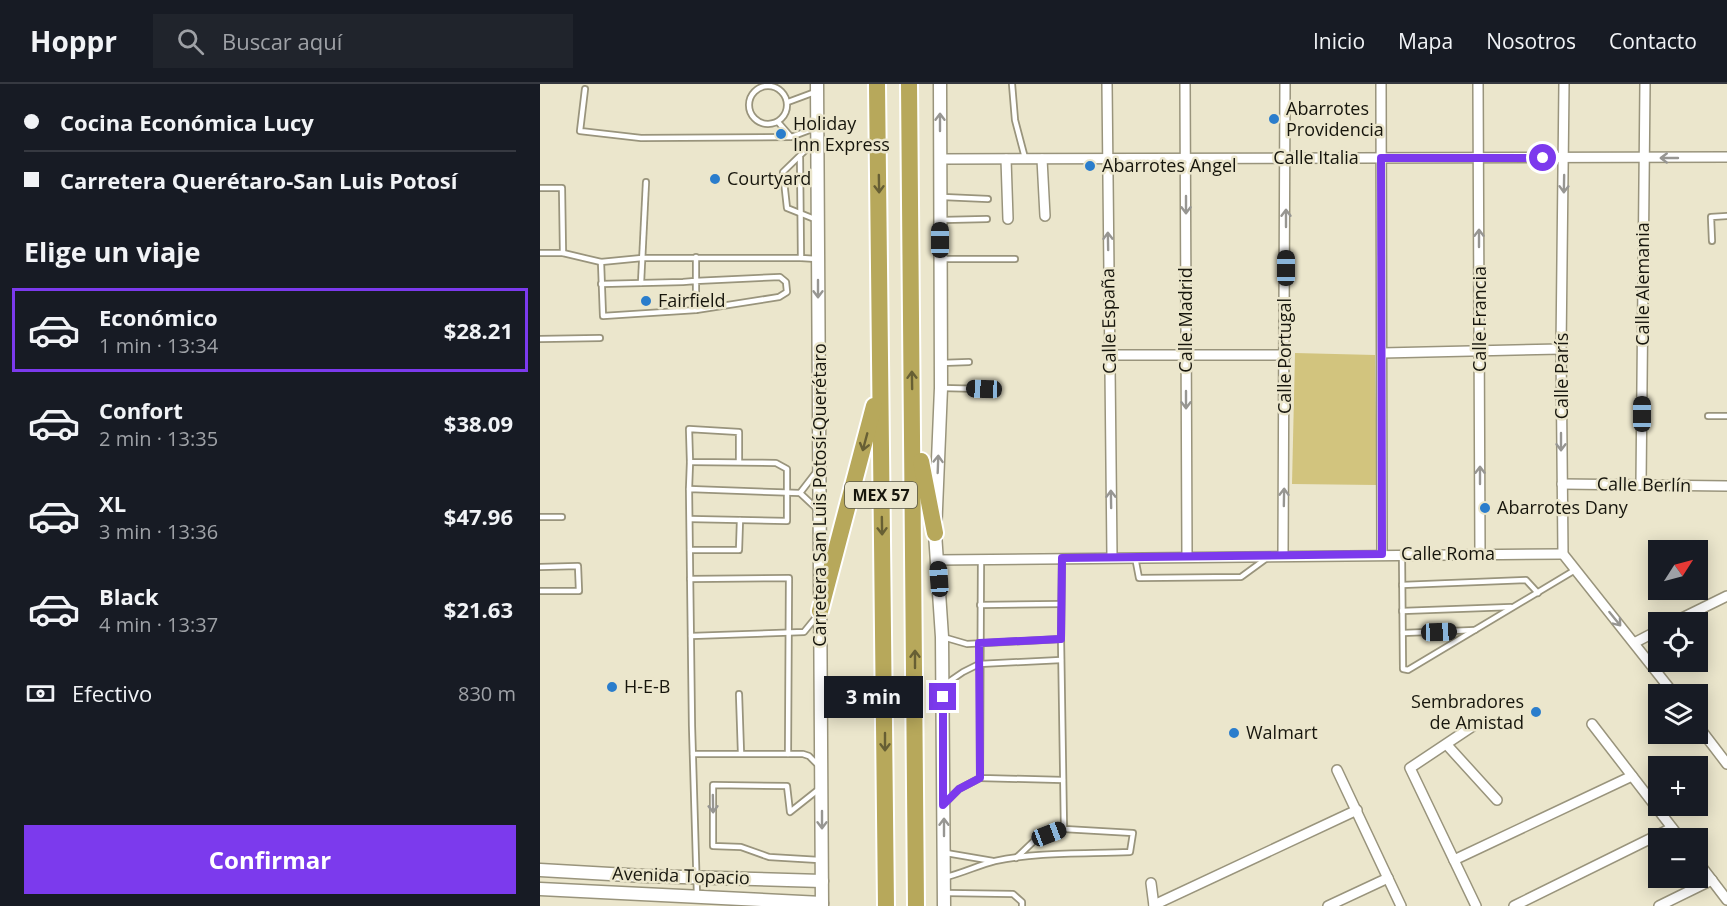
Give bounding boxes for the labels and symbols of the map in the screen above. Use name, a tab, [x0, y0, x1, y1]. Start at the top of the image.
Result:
place label: Abarrotes Providencia	[1286, 96, 1384, 141]
place label: Holiday Inn Express	[793, 111, 890, 156]
one-way arrow	[934, 112, 946, 132]
marker: Abarrotes Providencia	[1267, 112, 1281, 126]
marker: Holiday Inn Express	[774, 127, 788, 141]
route start	[1529, 144, 1556, 171]
street label: Calle Italia	[1273, 145, 1359, 169]
one-way arrow	[1659, 152, 1679, 163]
place label: Abarrotes Angel	[1102, 153, 1237, 177]
marker: Abarrotes Angel	[1083, 159, 1097, 173]
place label: Courtyard	[727, 166, 811, 190]
marker: Courtyard	[708, 172, 722, 186]
one-way arrow	[873, 174, 885, 194]
one-way arrow	[1558, 174, 1570, 194]
one-way arrow	[1180, 195, 1192, 215]
one-way arrow	[1280, 209, 1292, 229]
car	[931, 222, 949, 258]
street label: Calle Alemania	[1630, 222, 1654, 346]
one-way arrow	[1473, 228, 1485, 248]
one-way arrow	[1103, 231, 1114, 251]
car	[1277, 250, 1295, 286]
street label: Calle Francia	[1467, 266, 1491, 372]
street label: Calle Madrid	[1173, 267, 1197, 373]
street label: Calle España	[1095, 268, 1121, 374]
one-way arrow	[812, 279, 824, 299]
place label: Fairfield	[658, 288, 725, 312]
marker: Fairfield	[639, 294, 653, 308]
street label: Calle Portugal	[1272, 298, 1296, 414]
street label: Calle París	[1549, 333, 1573, 419]
street label: Carretera San Luis Potosí-Querétaro	[807, 343, 831, 647]
one-way arrow	[906, 370, 918, 390]
car	[966, 379, 1002, 399]
one-way arrow	[1180, 390, 1192, 410]
car	[1633, 396, 1651, 432]
one-way arrow	[858, 432, 870, 451]
one-way arrow	[1556, 432, 1567, 452]
one-way arrow	[932, 454, 944, 474]
one-way arrow	[1474, 465, 1486, 485]
street label: Calle Berlín	[1597, 471, 1691, 497]
road number: MEX 57	[845, 482, 917, 508]
one-way arrow	[1278, 488, 1290, 508]
one-way arrow	[1105, 489, 1117, 509]
place label: Abarrotes Dany	[1497, 495, 1629, 519]
marker: Abarrotes Dany	[1478, 501, 1492, 515]
one-way arrow	[876, 516, 888, 536]
north arrow	[1648, 540, 1708, 600]
street label: Calle Roma	[1401, 541, 1495, 565]
car	[929, 560, 949, 598]
one-way arrow	[1608, 611, 1622, 626]
car	[1421, 622, 1457, 642]
one-way arrow	[909, 649, 921, 669]
place label: H-E-B	[624, 674, 671, 698]
callout: 3 min	[823, 676, 922, 718]
marker: H-E-B	[605, 680, 619, 694]
route end	[929, 683, 956, 710]
place label: Sembradores de Amistad	[1411, 689, 1524, 734]
marker: Sembradores de Amistad	[1529, 705, 1543, 719]
place label: Walmart	[1246, 720, 1318, 744]
marker: Walmart	[1227, 726, 1241, 740]
one-way arrow	[879, 732, 891, 752]
one-way arrow	[707, 794, 719, 814]
one-way arrow	[816, 810, 828, 830]
one-way arrow	[938, 817, 949, 837]
car	[1029, 819, 1069, 849]
street label: Avenida Topacio	[612, 861, 750, 889]

